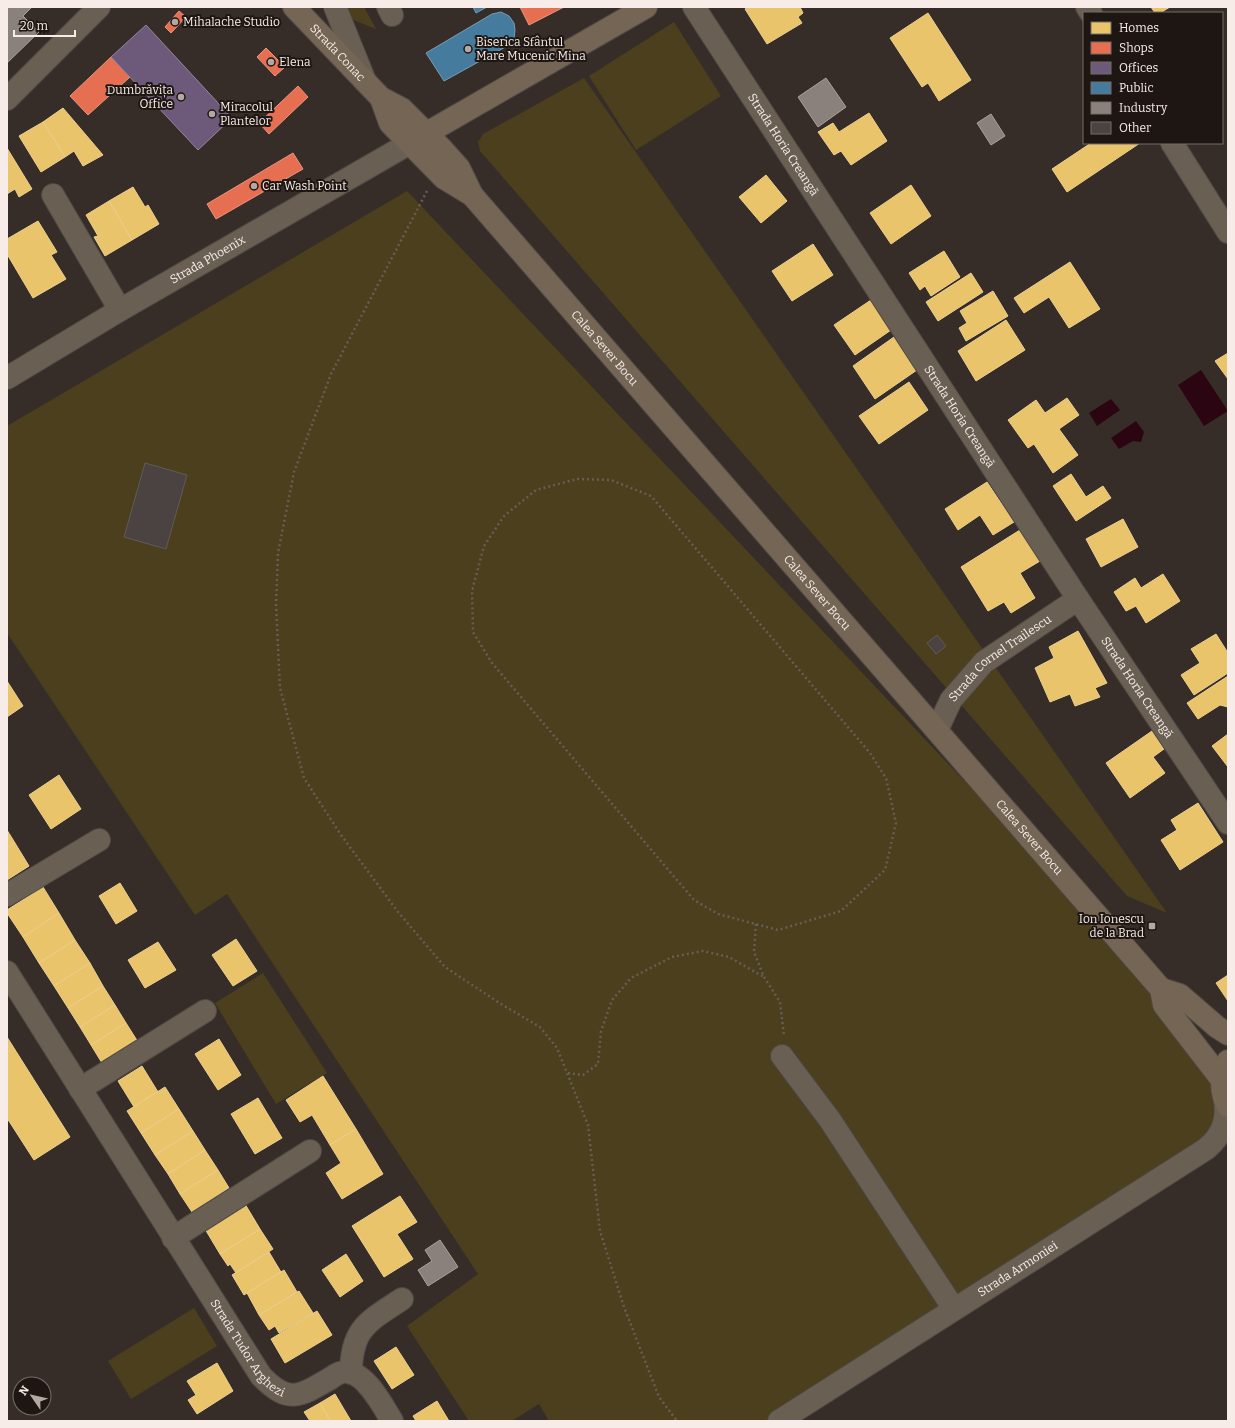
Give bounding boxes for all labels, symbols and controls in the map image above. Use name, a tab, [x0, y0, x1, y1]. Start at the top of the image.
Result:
scale bar	[14, 12, 75, 38]
legend	[1083, 12, 1223, 144]
place label: Mihalache Studio	[183, 15, 280, 29]
marker: Mihalache Studio	[170, 17, 180, 27]
text: 20 m	[20, 19, 49, 33]
street label: Strada Conac	[307, 21, 368, 84]
text: Homes	[1119, 21, 1159, 35]
place label: Biserica Sfântul Mare Mucenic Mina	[476, 35, 586, 63]
text: Shops	[1119, 41, 1154, 55]
marker: Biserica Sfântul Mare Mucenic Mina	[463, 44, 473, 54]
place label: Elena	[279, 55, 311, 69]
marker: Elena	[266, 57, 276, 67]
text: Offices	[1119, 61, 1158, 75]
text: Public	[1119, 81, 1154, 95]
place label: Dumbrăvița Office	[107, 83, 173, 111]
street label: Strada Horia Creangă	[745, 91, 822, 199]
marker: Dumbrăvița Office	[176, 92, 186, 102]
place label: Miracolul Plantelor	[220, 100, 273, 128]
text: Industry	[1119, 101, 1168, 115]
marker: Miracolul Plantelor	[207, 109, 217, 119]
text: Other	[1119, 121, 1152, 135]
place label: Car Wash Point	[262, 179, 347, 193]
marker: Car Wash Point	[249, 181, 259, 191]
street label: Strada Phoenix	[168, 232, 248, 287]
street label: Calea Sever Bocu	[568, 307, 641, 389]
street label: Strada Horia Creangă	[921, 363, 998, 471]
street label: Calea Sever Bocu	[781, 552, 854, 633]
street label: Strada Cornel Trailescu	[946, 612, 1054, 704]
street label: Strada Horia Creangă	[1098, 634, 1176, 741]
street label: Calea Sever Bocu	[993, 797, 1066, 878]
place label: Ion Ionescu de la Brad	[1079, 912, 1145, 940]
marker: Ion Ionescu de la Brad	[1147, 921, 1157, 931]
street label: Strada Armoniei	[975, 1238, 1061, 1300]
street label: Strada Tudor Arghezi	[208, 1297, 287, 1400]
north arrow	[12, 1376, 52, 1416]
text: N	[16, 1383, 32, 1398]

